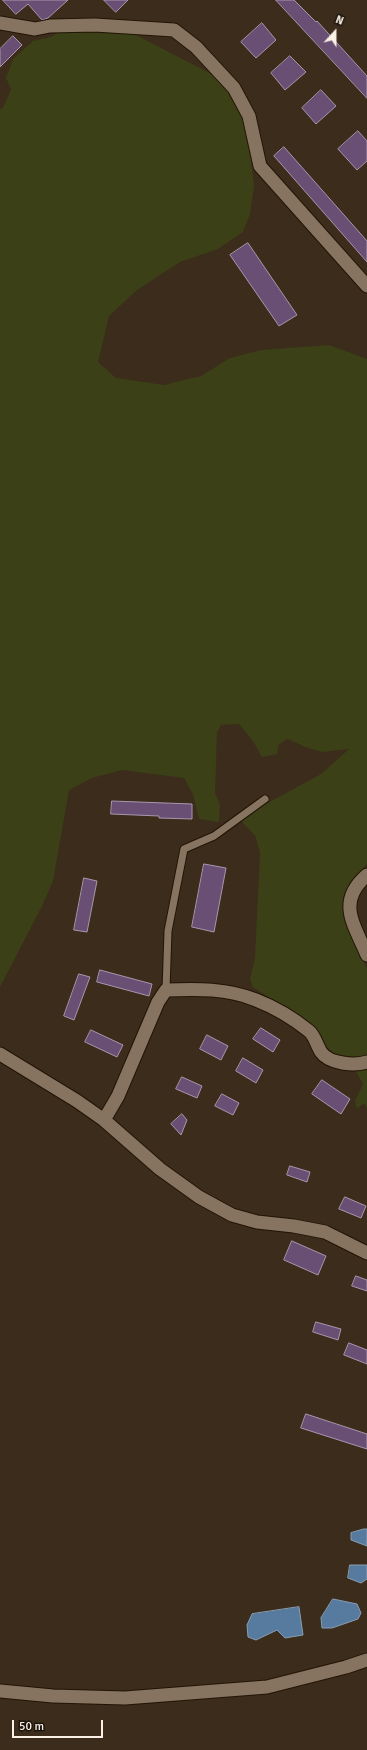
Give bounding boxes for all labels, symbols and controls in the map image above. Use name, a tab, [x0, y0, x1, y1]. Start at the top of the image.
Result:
north arrow	[315, 12, 355, 52]
text: N	[334, 13, 345, 28]
scale bar	[14, 1712, 105, 1738]
text: 50 m	[19, 1719, 44, 1734]

